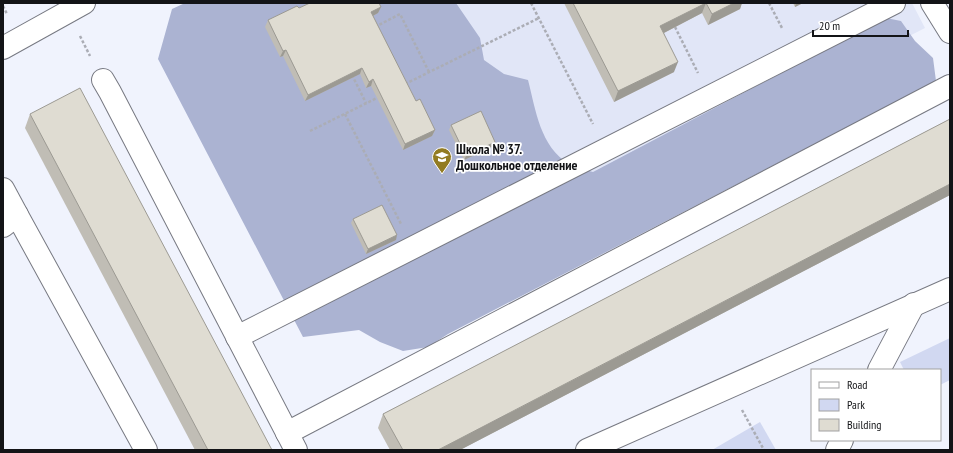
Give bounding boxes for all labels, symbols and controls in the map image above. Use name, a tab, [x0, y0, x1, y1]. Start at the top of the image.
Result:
scale bar	[813, 12, 908, 38]
text: 20 m	[819, 18, 840, 33]
place label: Школа № 37. Дошкольное отделение	[456, 140, 578, 174]
school or university icon: Школа № 37. Дошкольное отделение	[431, 146, 453, 174]
legend	[811, 369, 941, 441]
text: Road	[847, 377, 867, 392]
text: Park	[847, 397, 865, 412]
text: Building	[847, 417, 882, 432]

